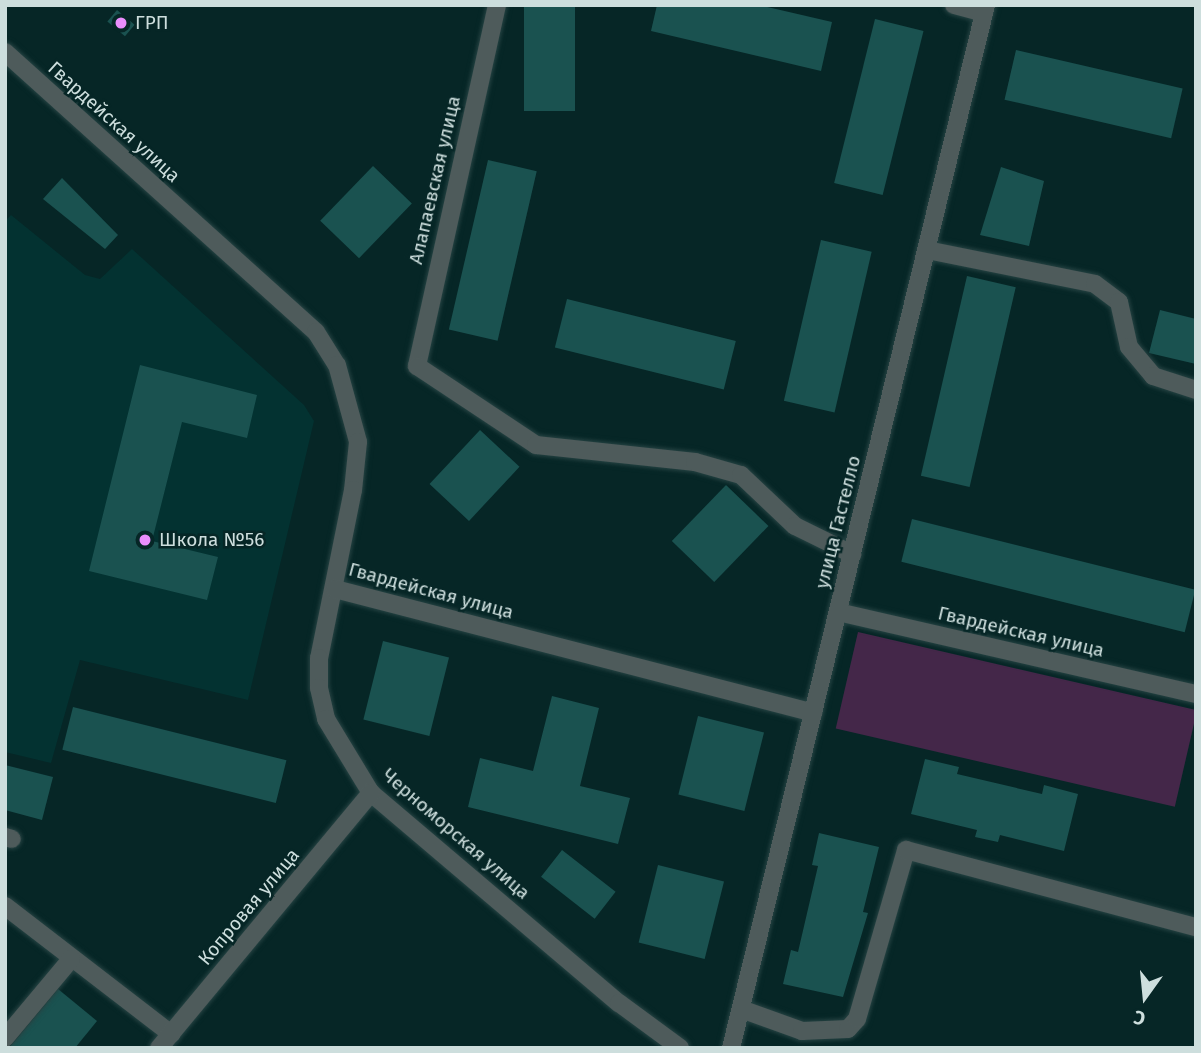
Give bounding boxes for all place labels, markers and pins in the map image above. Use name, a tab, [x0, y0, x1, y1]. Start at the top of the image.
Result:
place label: ГРП	[135, 12, 169, 34]
marker: ГРП	[113, 15, 129, 31]
place label: Школа №56	[159, 529, 264, 551]
marker: Школа №56	[137, 532, 153, 548]

